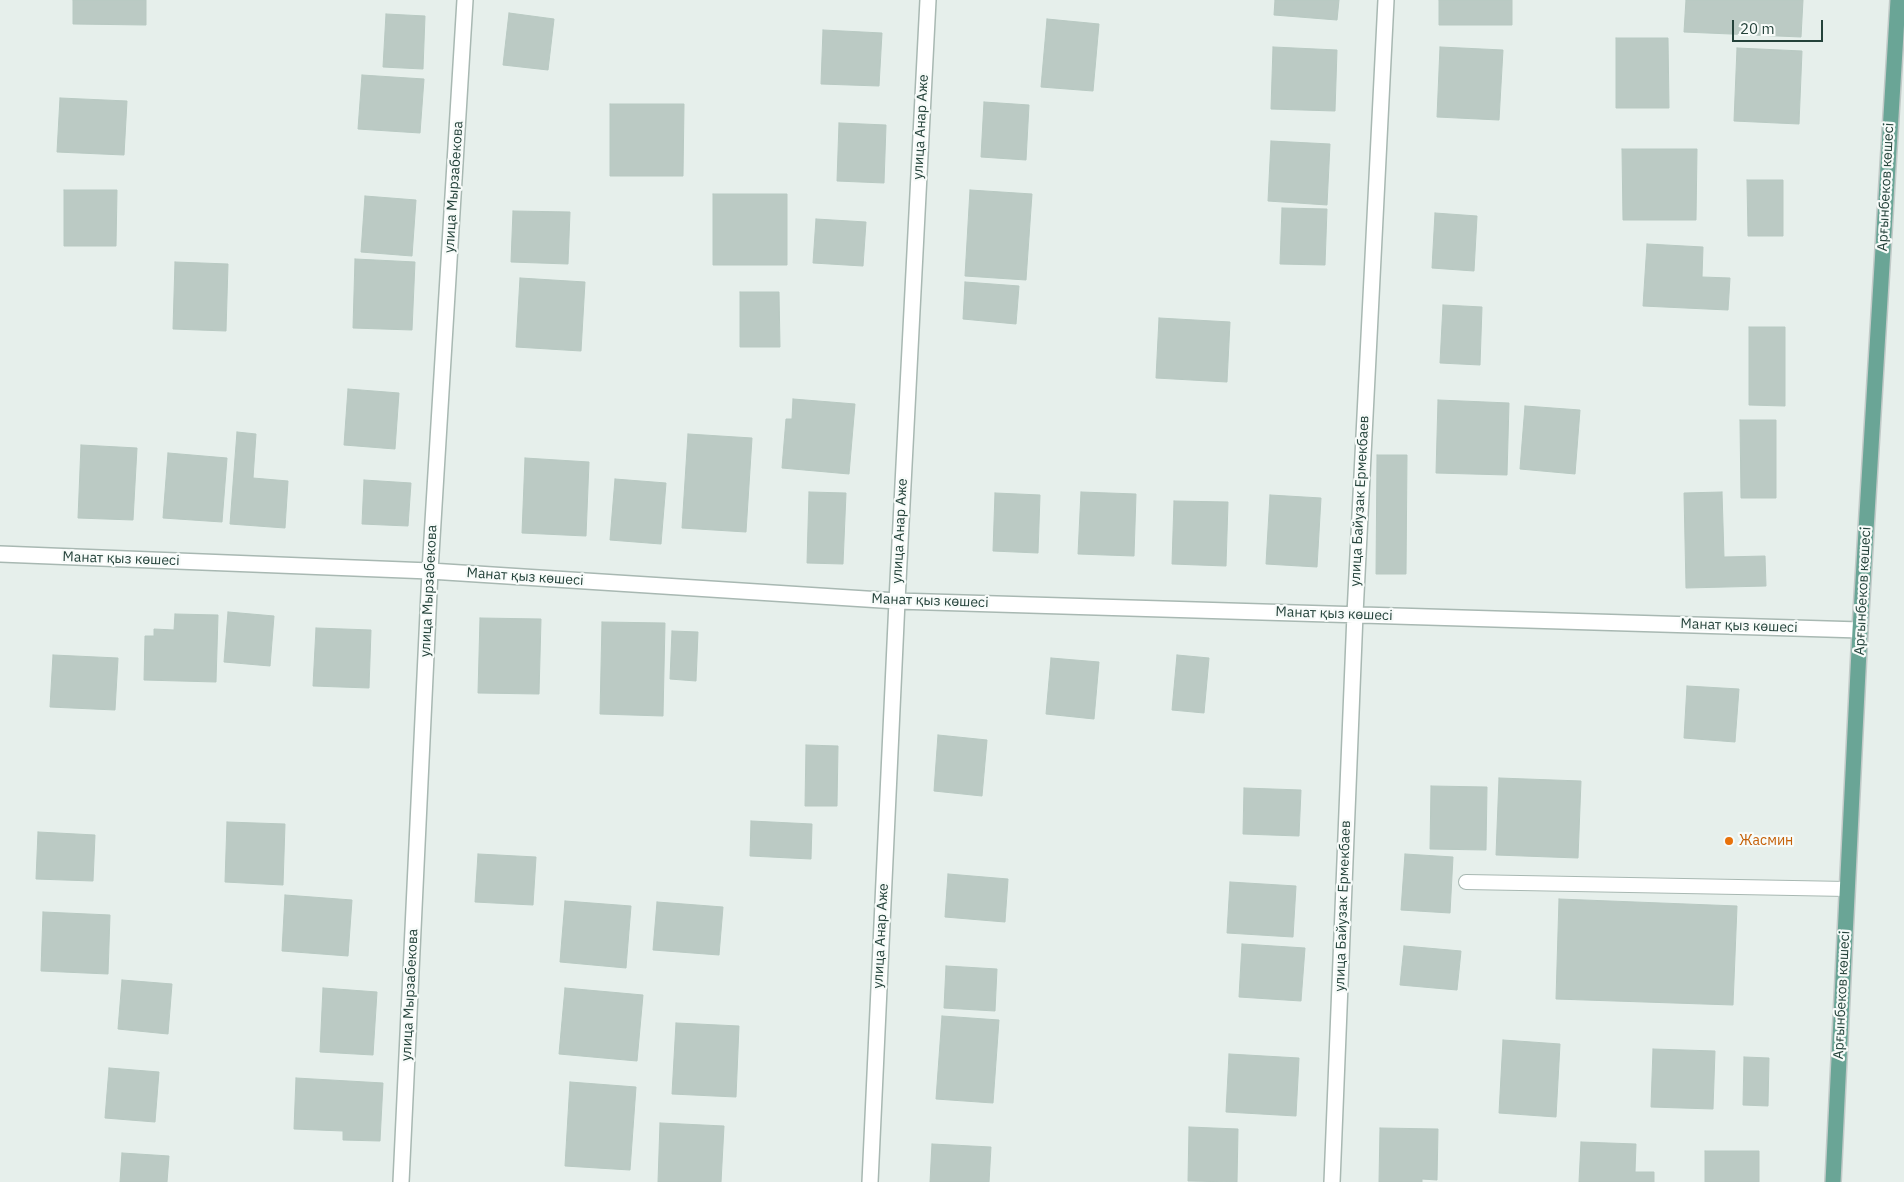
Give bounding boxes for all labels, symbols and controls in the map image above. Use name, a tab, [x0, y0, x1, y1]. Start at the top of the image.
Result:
scale bar	[1734, 10, 1825, 42]
text: 20 m	[1740, 19, 1775, 38]
street label: улица Анар Аже	[910, 74, 932, 180]
street label: улица Мырзабекова	[441, 120, 467, 254]
street label: Арғынбеков көшесі	[1874, 122, 1898, 252]
street label: улица Байузак Ермекбаев	[1347, 415, 1373, 587]
street label: улица Анар Аже	[889, 478, 911, 584]
street label: улица Мырзабекова	[417, 525, 441, 657]
street label: Арғынбеков көшесі	[1851, 526, 1875, 656]
street label: Манат қыз көшесі	[62, 549, 180, 569]
street label: Манат қыз көшесі	[466, 565, 584, 589]
street label: Манат қыз көшесі	[871, 591, 989, 611]
street label: Манат қыз көшесі	[1275, 604, 1393, 624]
street label: Манат қыз көшесі	[1680, 616, 1798, 636]
street label: улица Байузак Ермекбаев	[1332, 820, 1354, 992]
place label: Жасмин	[1739, 833, 1793, 849]
marker: Жасмин	[1723, 835, 1735, 847]
street label: улица Анар Аже	[870, 883, 892, 989]
street label: улица Мырзабекова	[398, 929, 422, 1061]
street label: Арғынбеков көшесі	[1830, 930, 1854, 1060]

